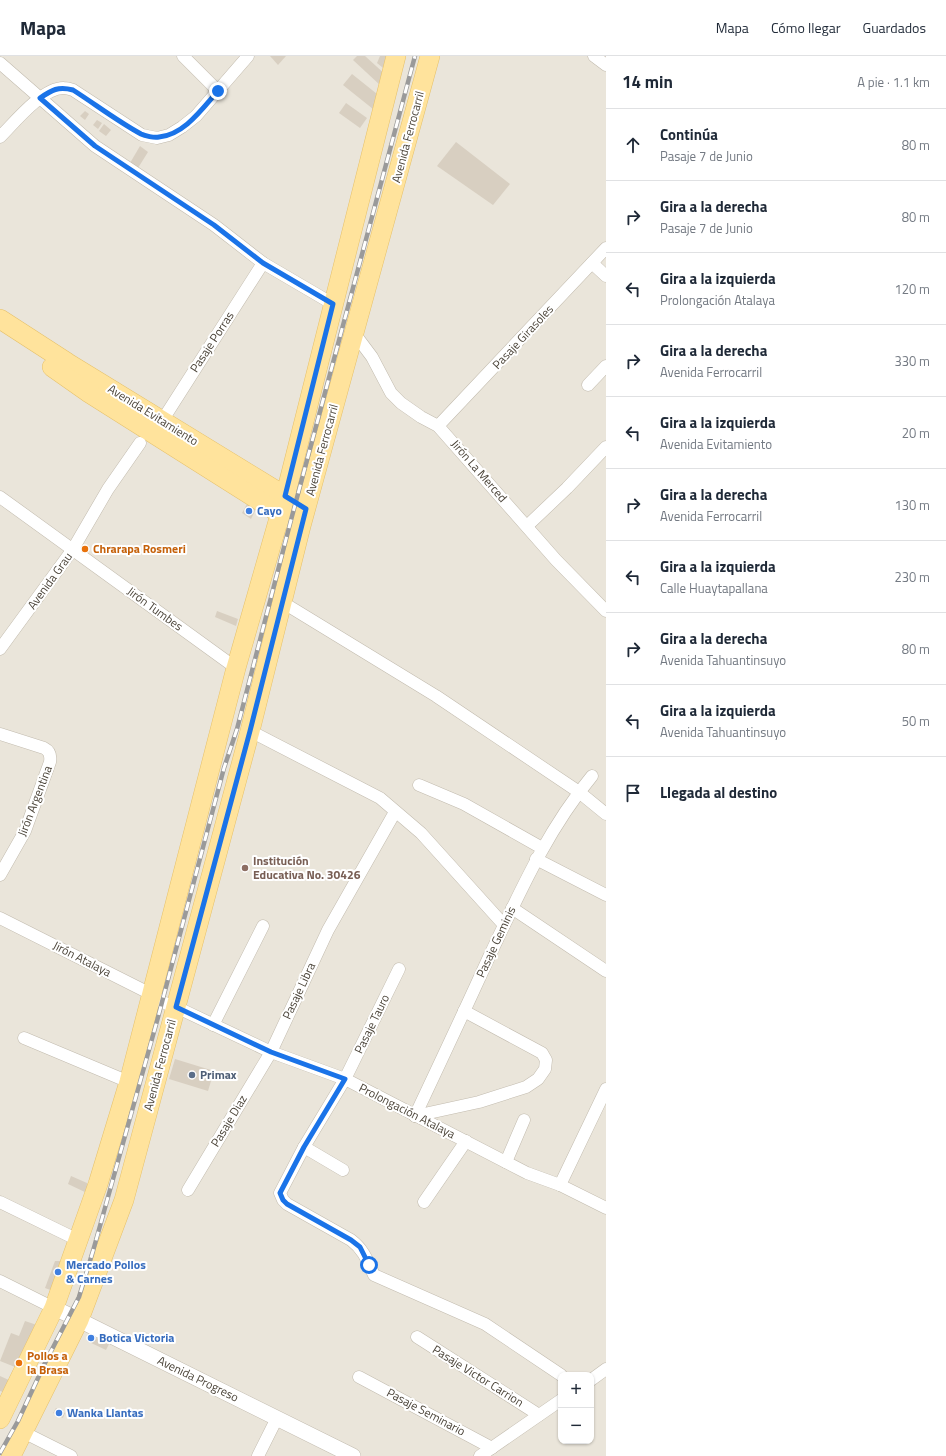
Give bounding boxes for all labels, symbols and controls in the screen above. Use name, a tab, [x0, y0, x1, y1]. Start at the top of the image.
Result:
text: Mapa	[20, 13, 66, 42]
text: Mapa	[716, 17, 749, 38]
text: Cómo llegar	[771, 17, 841, 38]
text: Guardados	[863, 17, 926, 38]
text: 14 min	[622, 69, 673, 95]
text: A pie · 1.1 km	[857, 72, 930, 92]
route end	[209, 82, 227, 100]
street label: Avenida Ferrocarril	[386, 89, 429, 185]
text: Continúa	[660, 123, 718, 146]
icon: ahead	[622, 134, 644, 156]
text: 80 m	[902, 135, 930, 155]
text: Pasaje 7 de Junio	[660, 146, 753, 166]
text: Gira a la derecha	[660, 195, 767, 218]
icon: right	[622, 206, 644, 228]
text: 80 m	[902, 207, 930, 227]
text: Pasaje 7 de Junio	[660, 218, 753, 238]
text: Gira a la izquierda	[660, 267, 776, 290]
icon: left	[622, 278, 644, 300]
text: 120 m	[894, 279, 930, 299]
text: Prolongación Atalaya	[660, 290, 775, 310]
street label: Pasaje Girasoles	[488, 300, 558, 373]
street label: Pasaje Porras	[185, 307, 239, 376]
text: Gira a la derecha	[660, 339, 767, 362]
icon: right	[622, 350, 644, 372]
text: 330 m	[894, 351, 930, 371]
text: Avenida Ferrocarril	[660, 362, 762, 382]
street label: Avenida Evitamiento	[104, 379, 202, 450]
street label: Avenida Ferrocarril	[300, 402, 343, 498]
text: Gira a la izquierda	[660, 411, 776, 434]
icon: left	[622, 422, 644, 444]
text: 20 m	[902, 423, 930, 443]
text: Avenida Evitamiento	[660, 434, 772, 454]
street label: Jirón La Merced	[447, 435, 512, 506]
text: Gira a la derecha	[660, 483, 767, 506]
icon: right	[622, 494, 644, 516]
text: 130 m	[894, 495, 930, 515]
place label: Cayo	[257, 501, 282, 520]
marker: Cayo	[244, 506, 254, 516]
text: Avenida Ferrocarril	[660, 506, 762, 526]
place label: Chrarapa Rosmeri	[93, 539, 186, 558]
marker: Chrarapa Rosmeri	[80, 544, 90, 554]
street label: Avenida Grau	[22, 548, 77, 613]
text: Gira a la izquierda	[660, 555, 776, 578]
icon: left	[622, 566, 644, 588]
text: 230 m	[894, 567, 930, 587]
text: Calle Huaytapallana	[660, 578, 768, 598]
street label: Jirón Tumbes	[123, 582, 188, 636]
text: Gira a la derecha	[660, 627, 767, 650]
icon: right	[622, 638, 644, 660]
text: 80 m	[902, 639, 930, 659]
text: Avenida Tahuantinsuyo	[660, 650, 786, 670]
text: Gira a la izquierda	[660, 699, 776, 722]
icon: left	[622, 710, 644, 732]
text: 50 m	[902, 711, 930, 731]
text: Avenida Tahuantinsuyo	[660, 722, 786, 742]
street label: Jirón Argentina	[12, 763, 57, 839]
text: Llegada al destino	[660, 781, 777, 804]
icon: arrive	[622, 782, 644, 804]
place label: Institución Educativa No. 30426	[253, 851, 361, 884]
marker: Institución Educativa No. 30426	[240, 863, 250, 873]
street label: Pasaje Geminis	[471, 903, 521, 981]
street label: Jirón Atalaya	[50, 936, 115, 981]
street label: Pasaje Libra	[277, 959, 320, 1022]
street label: Pasaje Tauro	[349, 991, 394, 1057]
street label: Avenida Ferrocarril	[138, 1017, 181, 1113]
place label: Primax	[200, 1065, 237, 1084]
marker: Primax	[187, 1070, 197, 1080]
street label: Prolongación Atalaya	[356, 1078, 459, 1143]
street label: Pasaje Diaz	[206, 1091, 252, 1150]
place label: Mercado Pollos & Carnes	[66, 1255, 146, 1288]
route start	[360, 1256, 378, 1274]
marker: Mercado Pollos & Carnes	[53, 1267, 63, 1277]
place label: Botica Victoria	[99, 1328, 174, 1347]
marker: Botica Victoria	[86, 1333, 96, 1343]
street label: Pasaje Victor Carrion	[429, 1340, 528, 1411]
place label: Pollos a la Brasa	[27, 1346, 69, 1379]
street label: Avenida Progreso	[154, 1351, 242, 1406]
marker: Pollos a la Brasa	[14, 1358, 24, 1368]
map controls	[558, 1372, 594, 1444]
button: +	[558, 1372, 594, 1408]
street label: Pasaje Seminario	[383, 1383, 469, 1440]
place label: Wanka Llantas	[67, 1403, 144, 1422]
marker: Wanka Llantas	[54, 1408, 64, 1418]
button: −	[558, 1408, 594, 1444]

